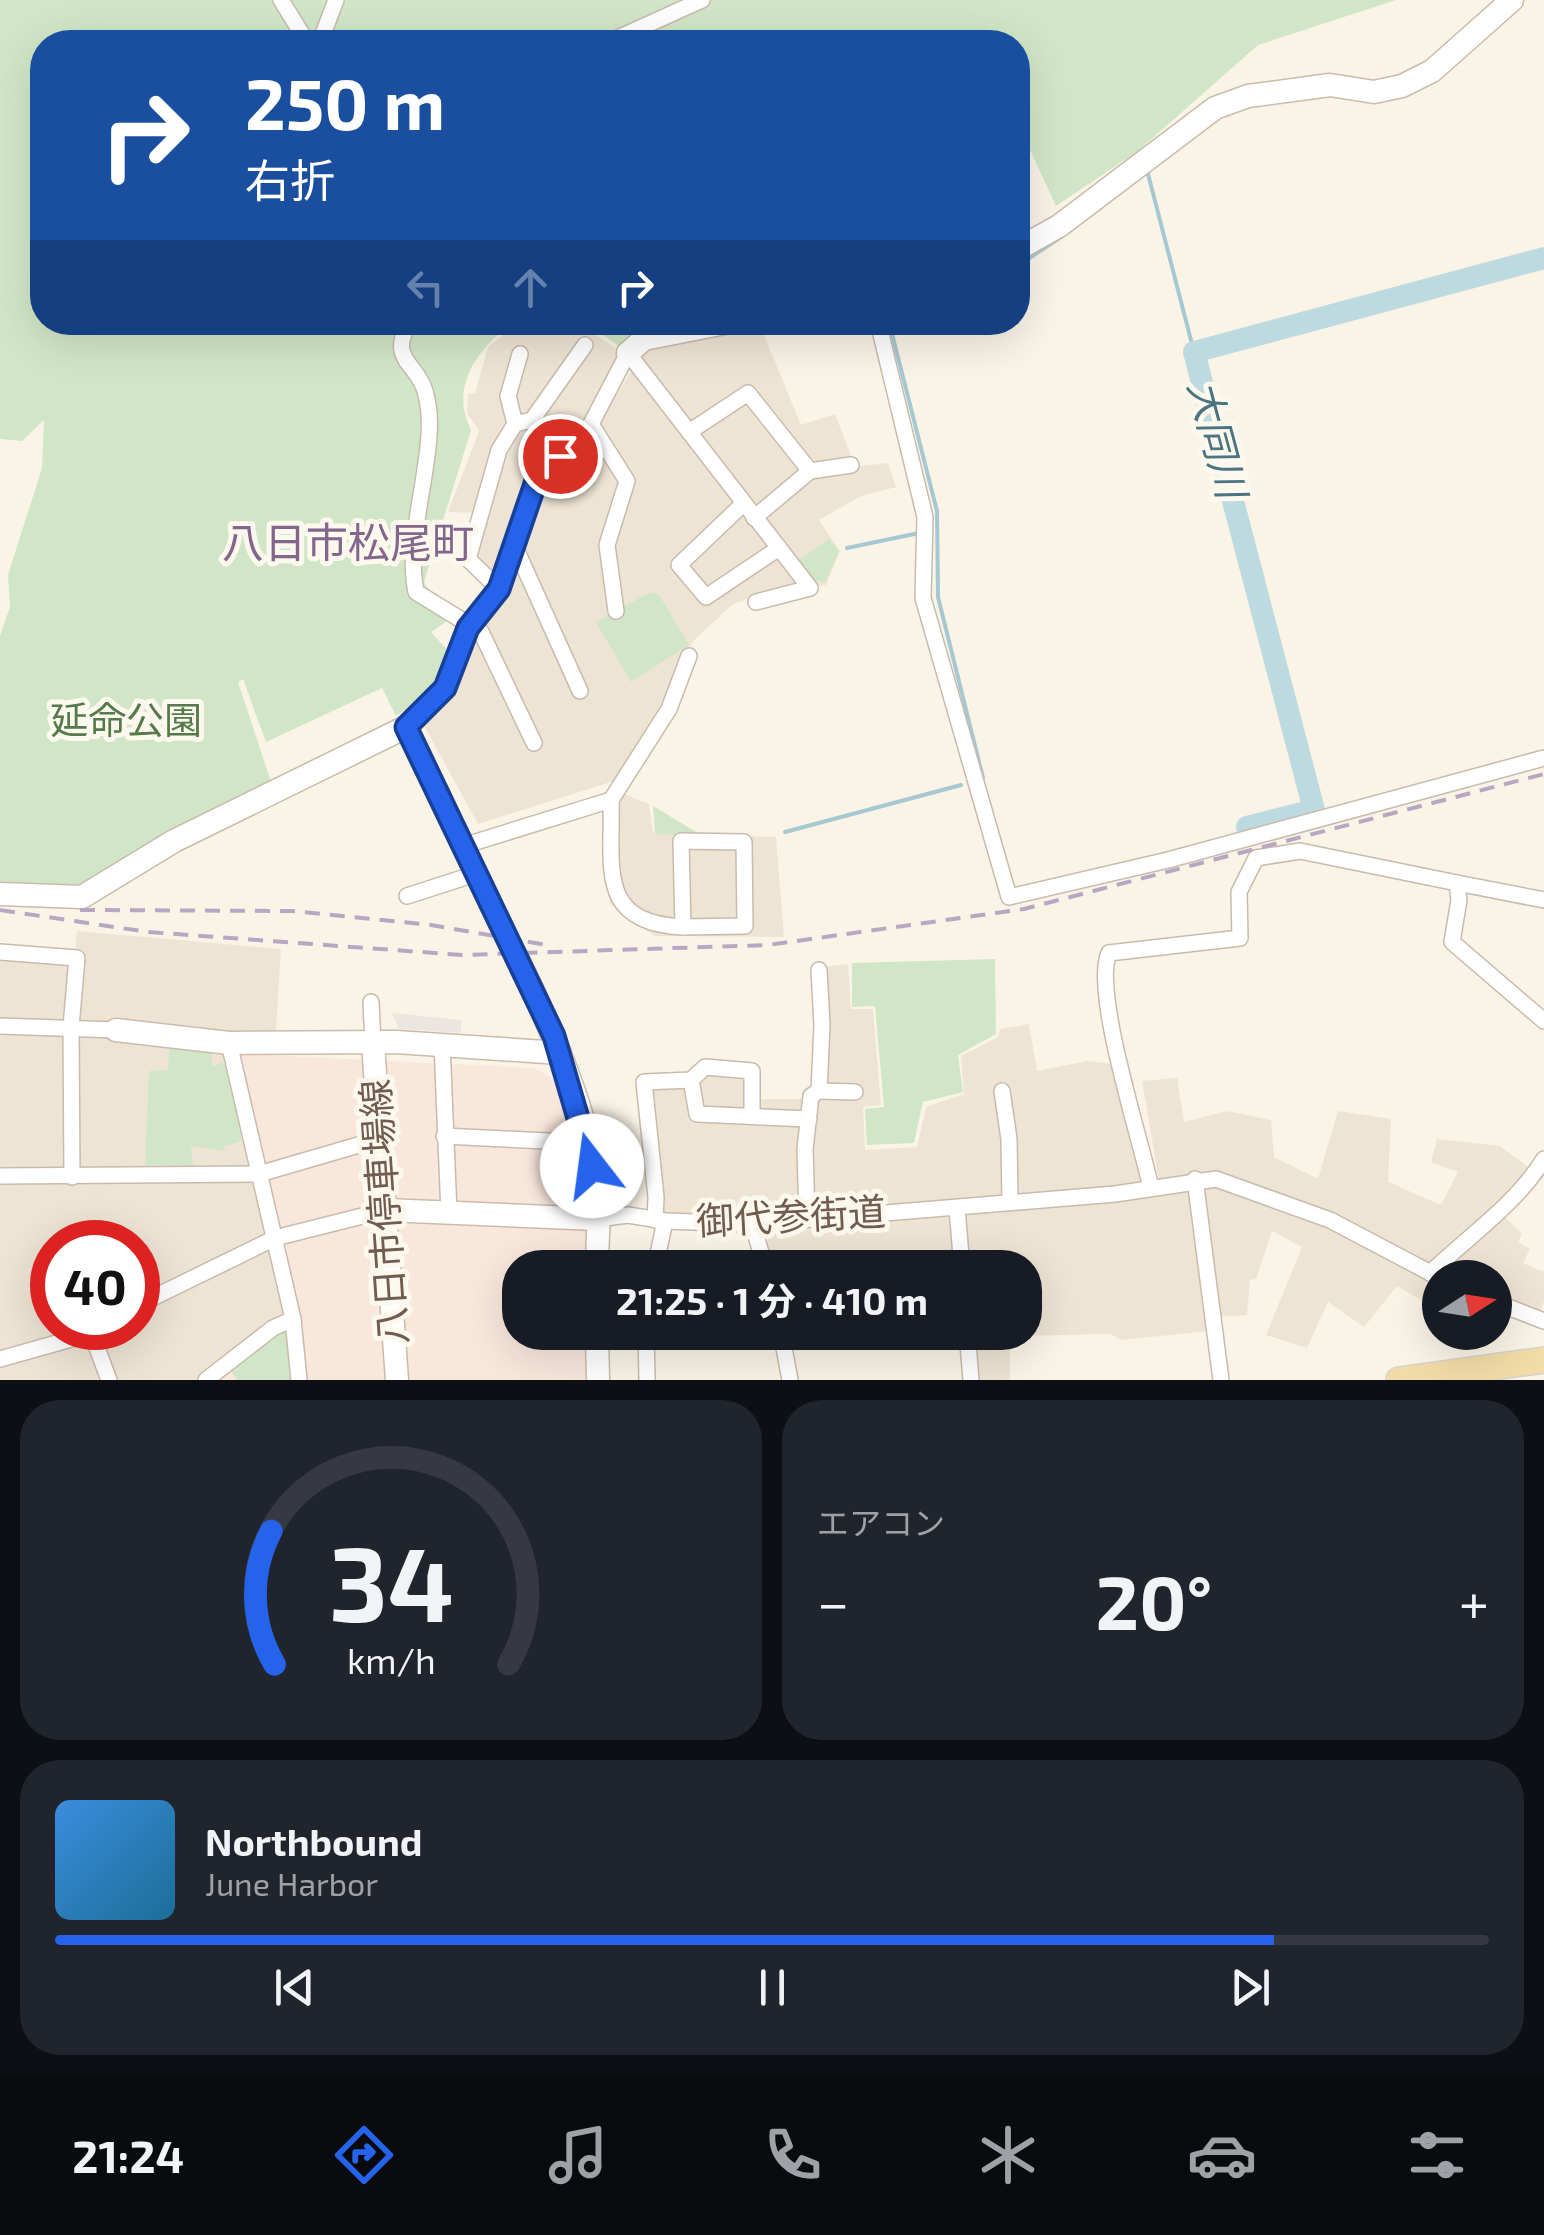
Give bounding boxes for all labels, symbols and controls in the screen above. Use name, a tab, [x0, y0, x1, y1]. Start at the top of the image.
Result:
text: 250 m	[245, 60, 445, 144]
icon: right	[80, 70, 210, 200]
text: 右折	[245, 152, 335, 206]
icon: left	[398, 260, 453, 315]
icon: ahead	[503, 260, 558, 315]
icon: right	[608, 260, 663, 315]
water label: 大同川	[1180, 374, 1259, 507]
pin	[518, 414, 603, 499]
icon: arrive	[533, 429, 588, 484]
district label: 八日市松尾町	[222, 516, 474, 566]
park label: 延命公園	[50, 696, 202, 742]
street label: 八日市停車場線	[351, 1078, 415, 1346]
position arrow	[540, 1114, 644, 1218]
street label: 御代参街道	[695, 1187, 887, 1243]
speed limit sign: 40	[30, 1220, 160, 1350]
north arrow	[1422, 1260, 1512, 1350]
map controls	[1422, 1260, 1512, 1350]
text: 21:25 · 1 分 · 410 m	[616, 1277, 928, 1323]
text: エアコン	[817, 1503, 945, 1541]
text: 34	[328, 1518, 454, 1643]
text: 20°	[1096, 1555, 1212, 1645]
text: −	[817, 1568, 849, 1634]
text: +	[1459, 1568, 1489, 1634]
text: km/h	[347, 1638, 435, 1681]
text: Northbound	[205, 1818, 423, 1864]
text: June Harbor	[205, 1864, 378, 1902]
icon: previous	[267, 1960, 322, 2015]
icon: pause	[745, 1960, 800, 2015]
icon: next	[1223, 1960, 1278, 2015]
icon: directions	[329, 2120, 399, 2190]
icon: music	[543, 2120, 613, 2190]
icon: phone	[758, 2120, 828, 2190]
icon: climate	[973, 2120, 1043, 2190]
icon: car	[1187, 2120, 1257, 2190]
icon: filters	[1402, 2120, 1472, 2190]
text: 21:24	[72, 2128, 184, 2182]

